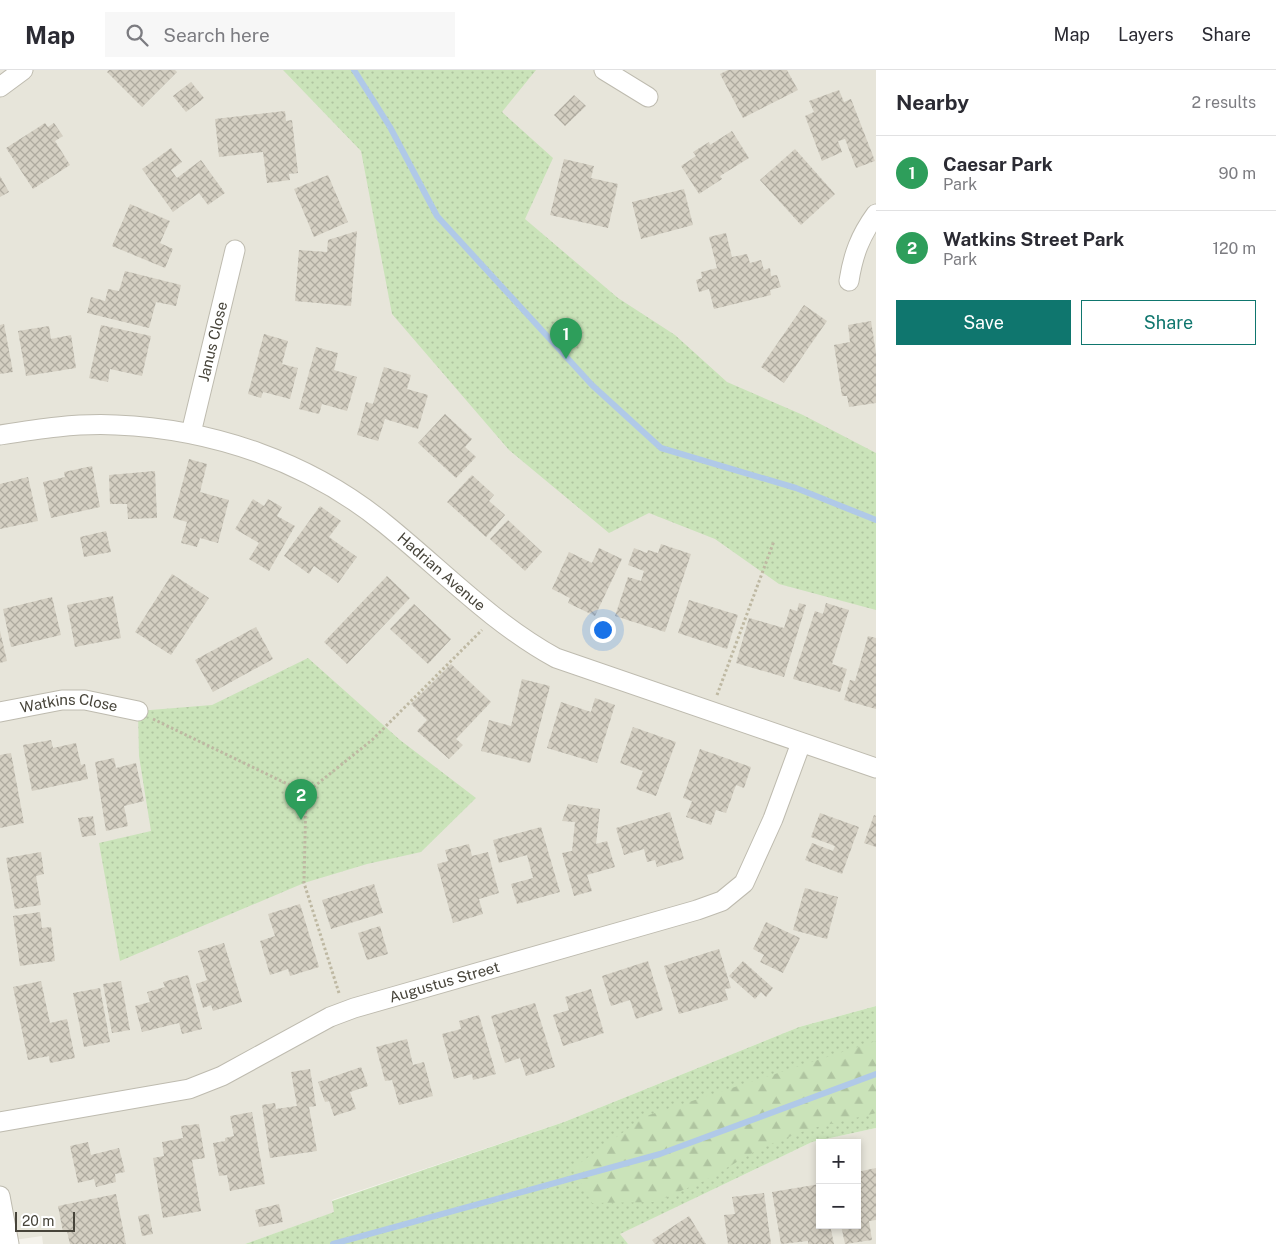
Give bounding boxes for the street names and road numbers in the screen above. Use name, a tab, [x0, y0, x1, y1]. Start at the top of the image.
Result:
street label: Janus Close	[195, 300, 230, 383]
street label: Hadrian Avenue	[394, 529, 489, 614]
street label: Watkins Close	[19, 691, 119, 716]
street label: Augustus Street	[387, 958, 502, 1006]

